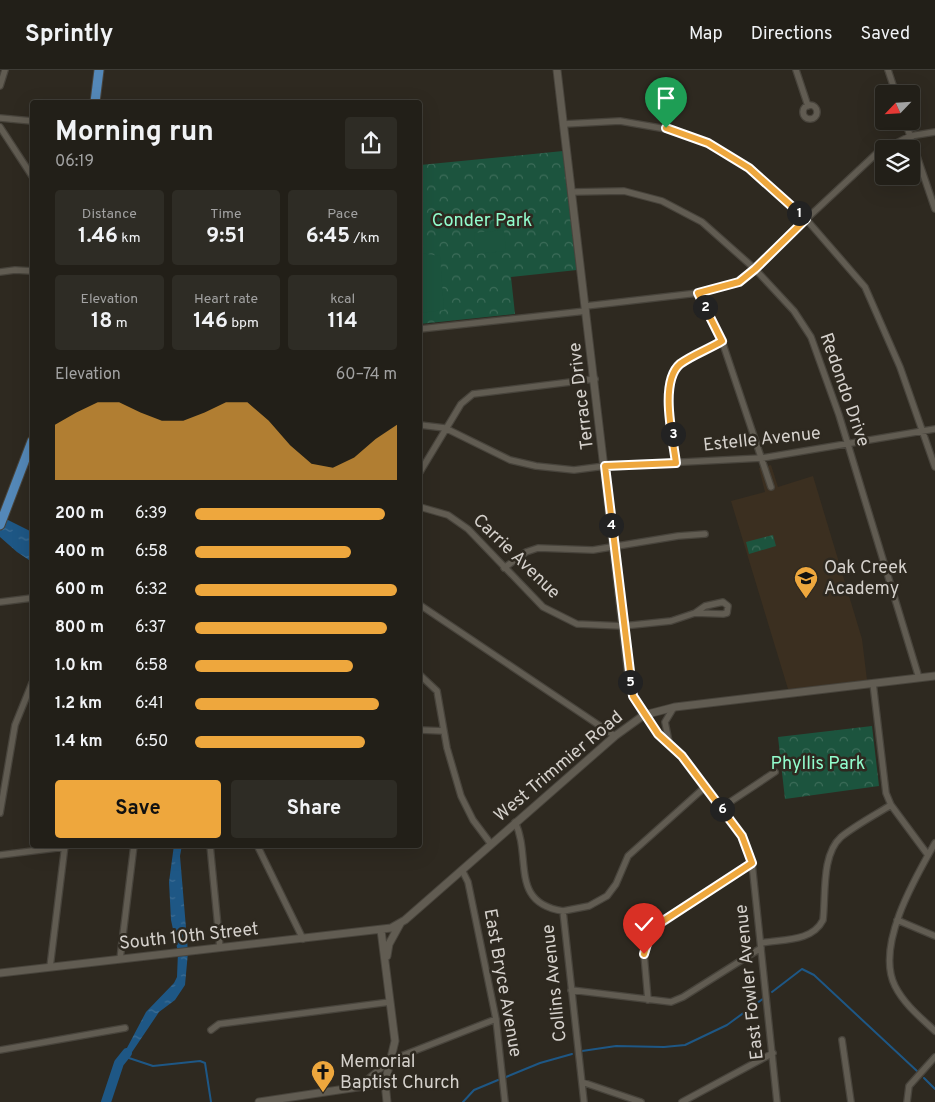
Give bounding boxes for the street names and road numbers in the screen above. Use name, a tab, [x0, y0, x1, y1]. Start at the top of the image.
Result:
street label: Redondo Drive	[814, 330, 874, 450]
street label: Terrace Drive	[564, 341, 600, 451]
street label: Estelle Avenue	[702, 422, 822, 458]
street label: Carrie Avenue	[467, 509, 565, 605]
street label: West Trimmier Road	[490, 706, 628, 828]
street label: East Fowler Avenue	[730, 903, 770, 1061]
street label: East Bryce Avenue	[478, 907, 526, 1059]
street label: South 10th Street	[118, 918, 260, 956]
street label: Collins Avenue	[537, 923, 573, 1043]

